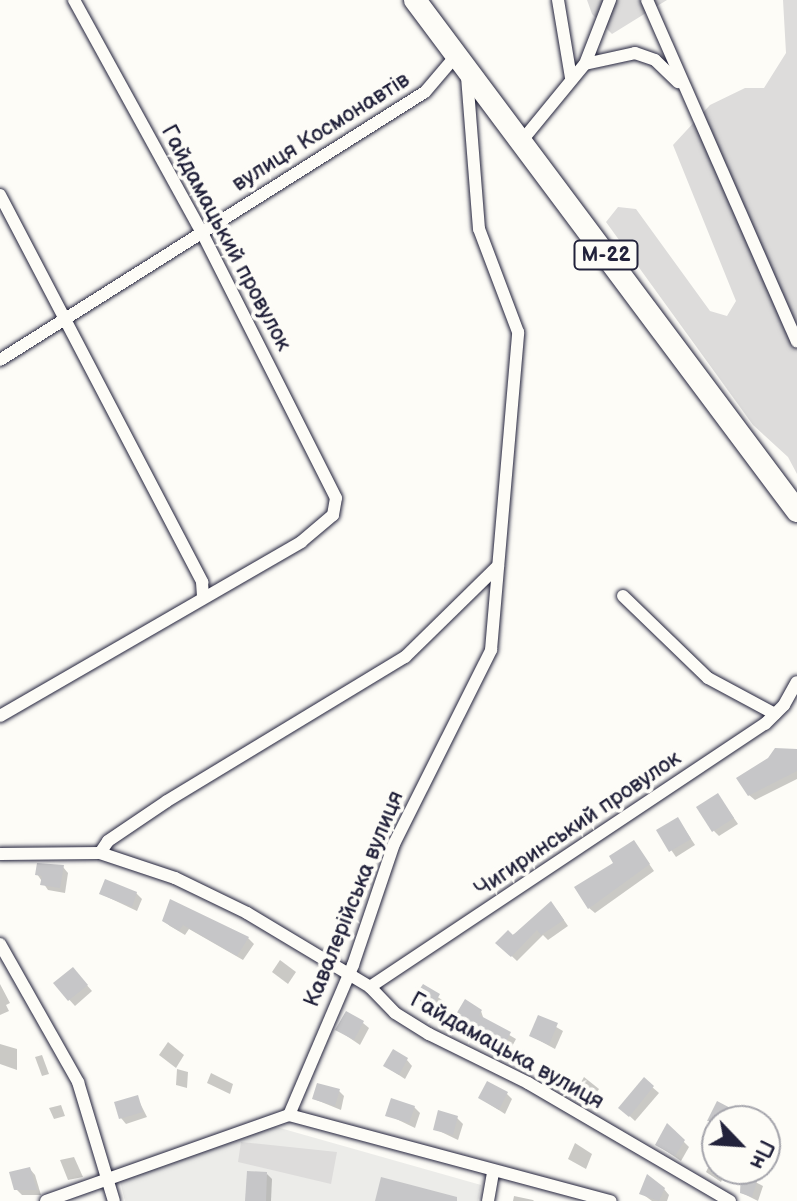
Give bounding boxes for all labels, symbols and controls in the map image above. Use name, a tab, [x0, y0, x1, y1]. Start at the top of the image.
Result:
street label: вулиця Космонавтів	[227, 67, 415, 197]
street label: Гайдамацький провулок	[155, 121, 297, 355]
road number: М-22	[572, 239, 640, 271]
street label: Чигиринський провулок	[470, 745, 686, 903]
street label: Кавалерійська вулиця	[299, 787, 409, 1011]
street label: Гайдамацька вулиця	[406, 987, 608, 1115]
north arrow	[701, 1105, 781, 1185]
text: Пн	[743, 1136, 780, 1173]

